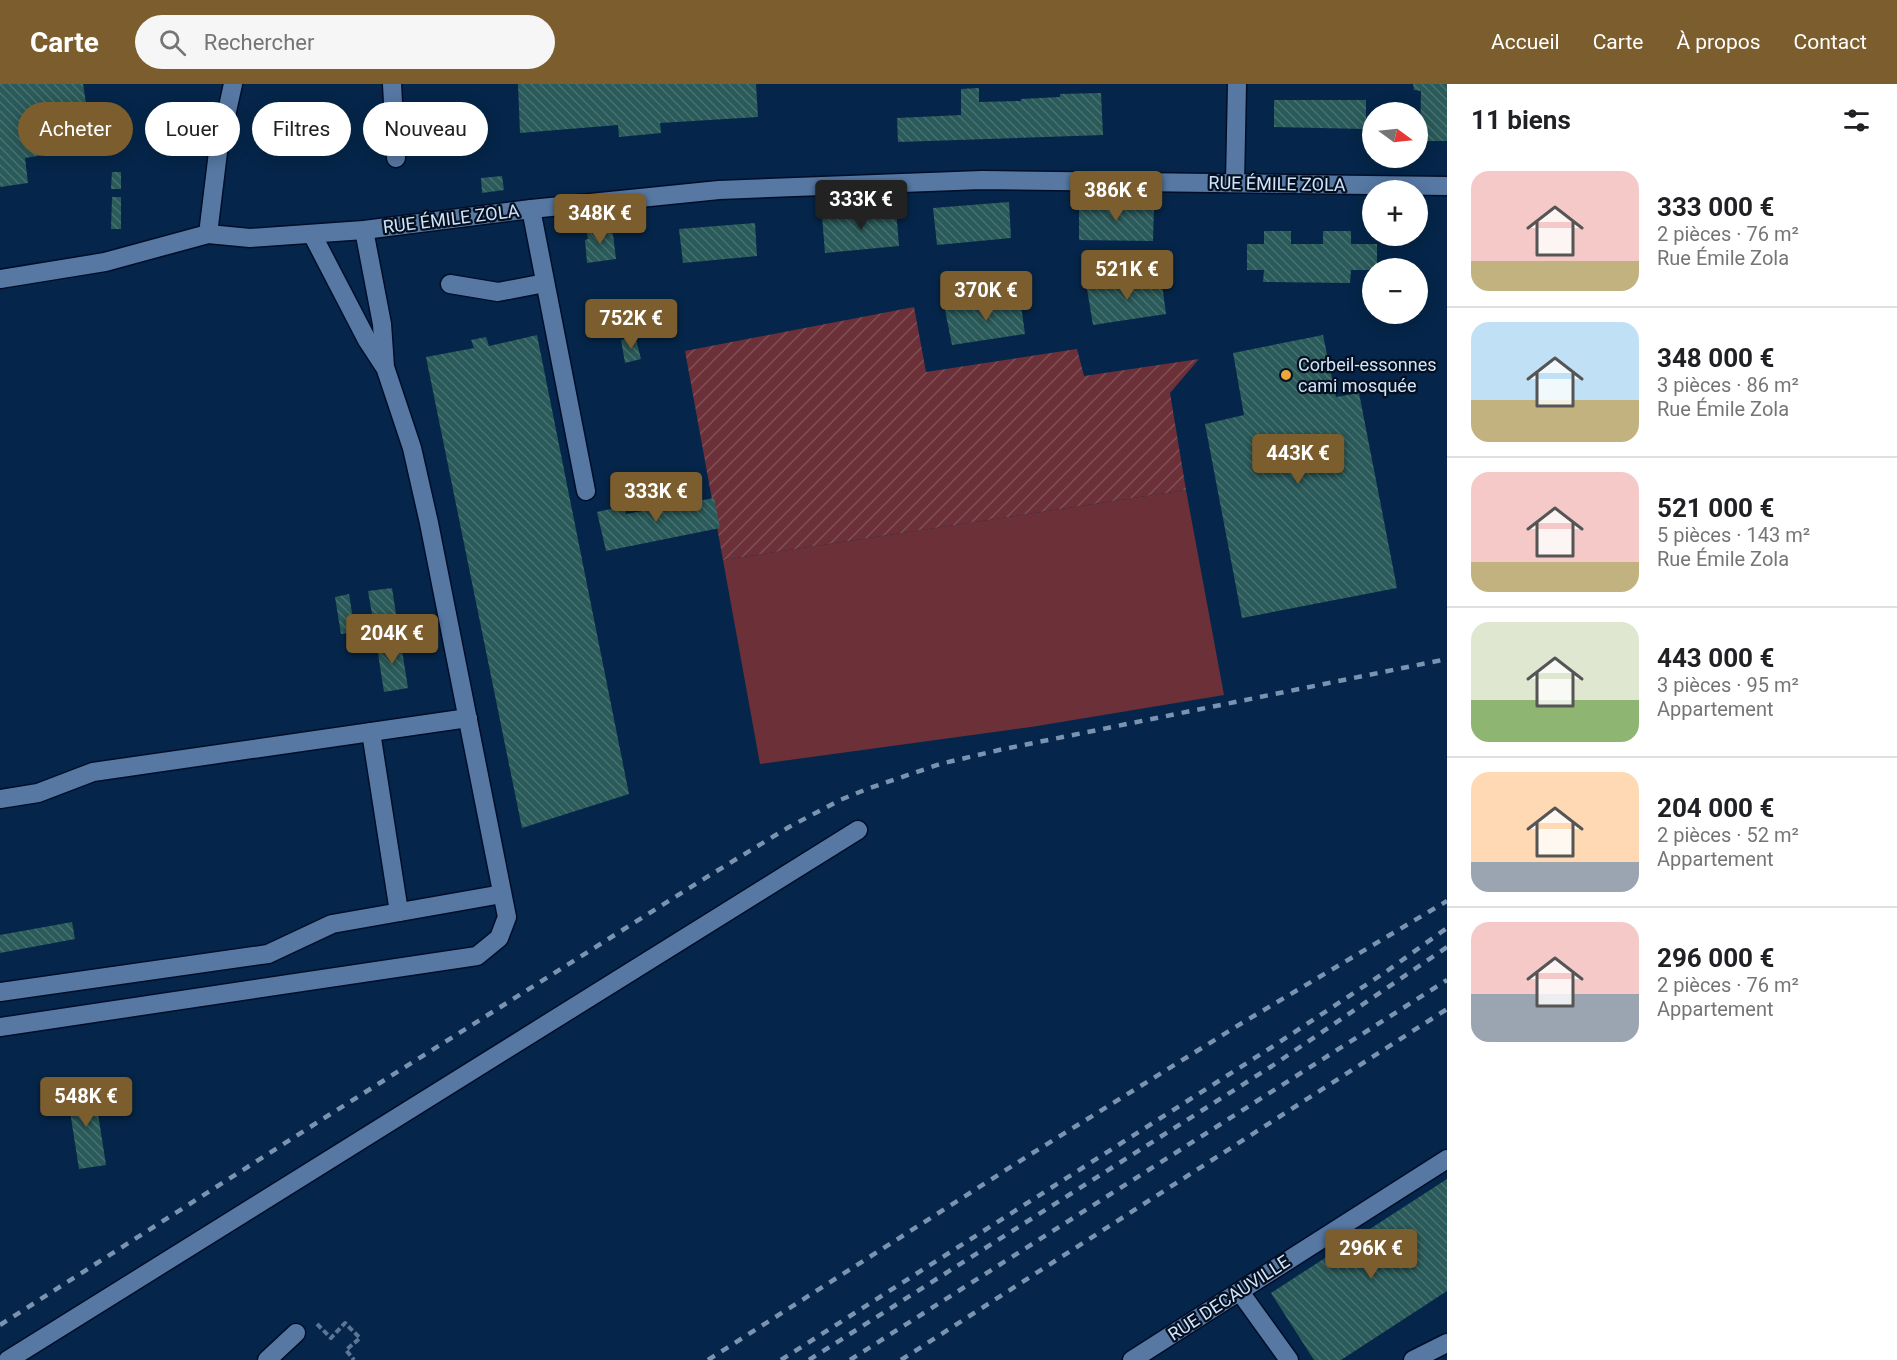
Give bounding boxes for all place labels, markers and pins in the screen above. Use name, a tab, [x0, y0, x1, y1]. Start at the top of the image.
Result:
pin: 386K €	[1067, 171, 1165, 222]
pin: 333K €	[812, 180, 910, 231]
pin: 348K €	[551, 194, 649, 245]
pin: 521K €	[1078, 250, 1176, 301]
pin: 370K €	[937, 271, 1035, 322]
pin: 752K €	[582, 299, 680, 350]
place label: Corbeil-essonnes cami mosquée	[1298, 354, 1437, 396]
marker: Corbeil-essonnes cami mosquée	[1279, 368, 1293, 382]
pin: 443K €	[1249, 434, 1347, 485]
pin: 333K €	[607, 472, 705, 523]
pin: 204K €	[343, 614, 441, 665]
pin: 548K €	[37, 1077, 135, 1128]
pin: 296K €	[1322, 1229, 1420, 1280]

